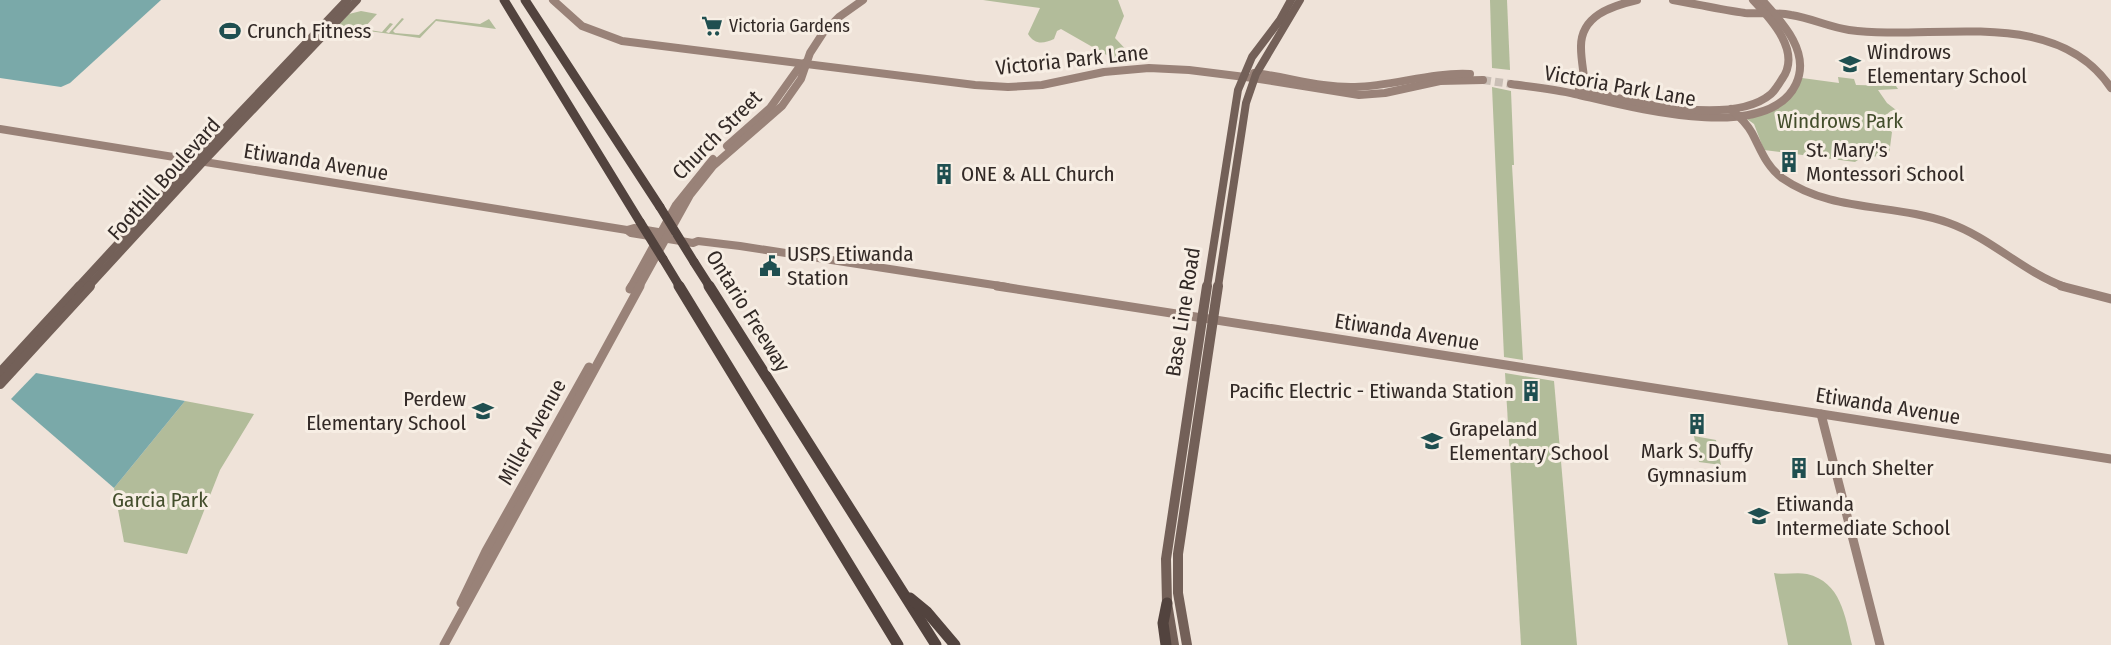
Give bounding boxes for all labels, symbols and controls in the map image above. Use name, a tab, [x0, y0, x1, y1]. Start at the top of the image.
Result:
supermarket icon: Victoria Gardens	[700, 14, 724, 38]
place label: Victoria Gardens	[729, 15, 850, 37]
place label: Crunch Fitness	[247, 18, 372, 44]
sports icon: Crunch Fitness	[218, 19, 242, 43]
street label: Victoria Park Lane	[994, 39, 1150, 81]
place label: Windrows Elementary School	[1867, 39, 2027, 89]
school or university icon: Windrows Elementary School	[1838, 52, 1862, 76]
street label: Victoria Park Lane	[1542, 60, 1698, 112]
street label: Church Street	[667, 85, 767, 185]
park label: Windrows Park	[1777, 108, 1903, 134]
street label: Foothill Boulevard	[102, 112, 226, 246]
place label: St. Mary's Montessori School	[1806, 137, 1965, 187]
street label: Etiwanda Avenue	[242, 138, 390, 186]
building icon: St. Mary's Montessori School	[1777, 150, 1801, 174]
place label: ONE & ALL Church	[961, 161, 1115, 187]
building icon: ONE & ALL Church	[932, 162, 956, 186]
place label: USPS Etiwanda Station	[787, 241, 914, 291]
street label: Ontario Freeway	[700, 245, 796, 377]
street label: Base Line Road	[1160, 246, 1206, 378]
public building icon: USPS Etiwanda Station	[758, 254, 782, 278]
street label: Etiwanda Avenue	[1333, 308, 1481, 356]
street label: Miller Avenue	[492, 375, 572, 489]
place label: Pacific Electric - Etiwanda Station	[1229, 378, 1514, 404]
building icon: Pacific Electric - Etiwanda Station	[1519, 379, 1543, 403]
street label: Etiwanda Avenue	[1814, 382, 1962, 430]
place label: Perdew Elementary School	[306, 386, 466, 436]
school or university icon: Perdew Elementary School	[471, 399, 495, 423]
building icon: Mark S. Duffy Gymnasium	[1685, 412, 1709, 436]
place label: Grapeland Elementary School	[1449, 416, 1609, 466]
school or university icon: Grapeland Elementary School	[1420, 429, 1444, 453]
place label: Mark S. Duffy Gymnasium	[1641, 438, 1754, 488]
place label: Lunch Shelter	[1816, 455, 1934, 481]
building icon: Lunch Shelter	[1787, 456, 1811, 480]
park label: Garcia Park	[112, 487, 208, 513]
place label: Etiwanda Intermediate School	[1776, 491, 1951, 541]
school or university icon: Etiwanda Intermediate School	[1747, 504, 1771, 528]

